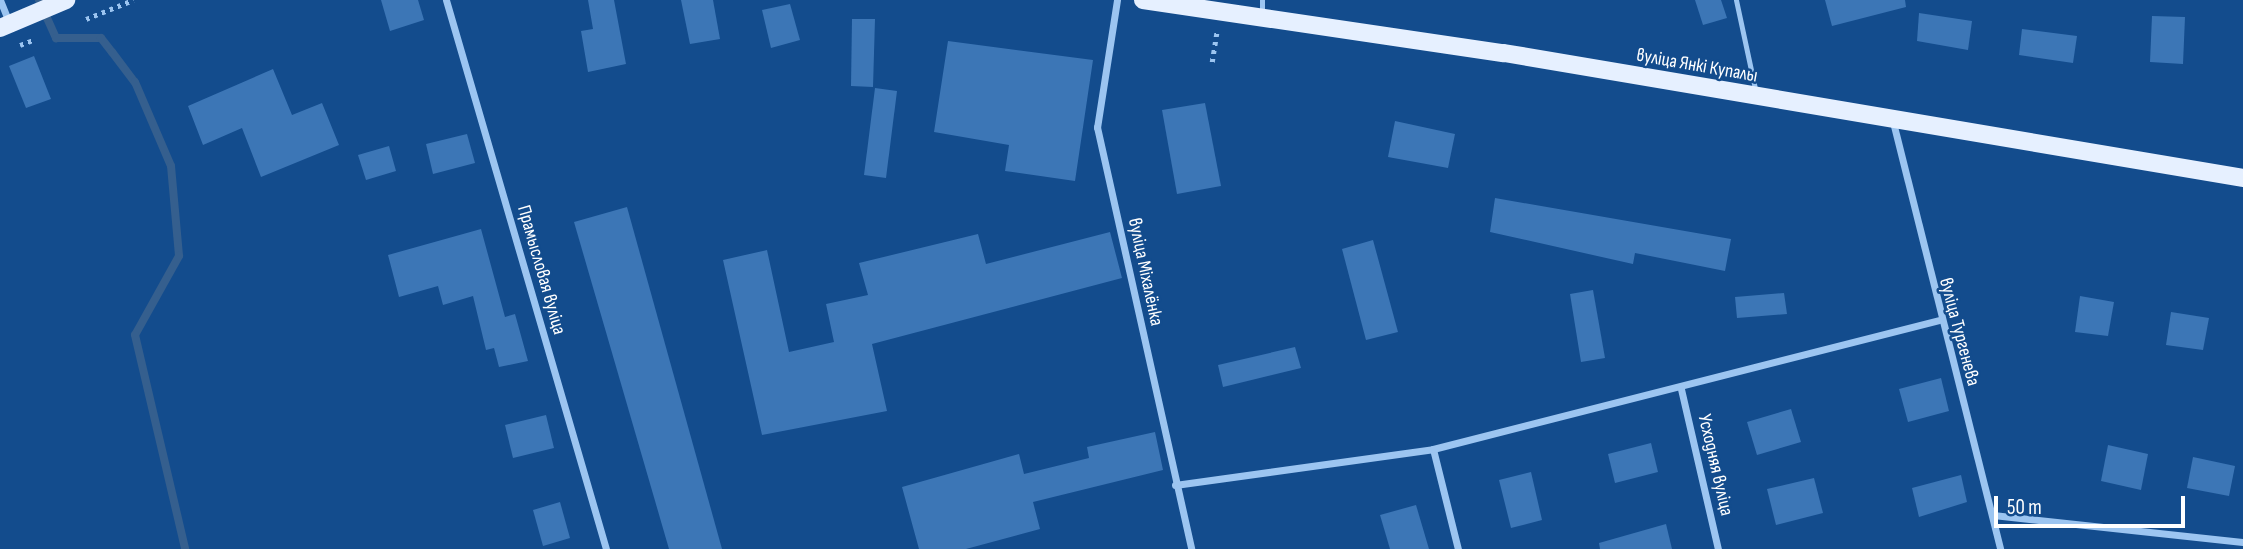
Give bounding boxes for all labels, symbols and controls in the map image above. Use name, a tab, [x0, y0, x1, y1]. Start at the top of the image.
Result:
street label: вуліца Янкі Купалы	[1635, 44, 1759, 88]
street label: Прамысловая вуліца	[512, 203, 570, 337]
street label: вуліца Міхалёнка	[1122, 216, 1168, 328]
street label: вуліца Тургенева	[1934, 275, 1984, 389]
street label: Усходняя вуліца	[1692, 412, 1738, 518]
scale bar	[1998, 482, 2189, 526]
text: 50 m	[2007, 495, 2042, 520]

